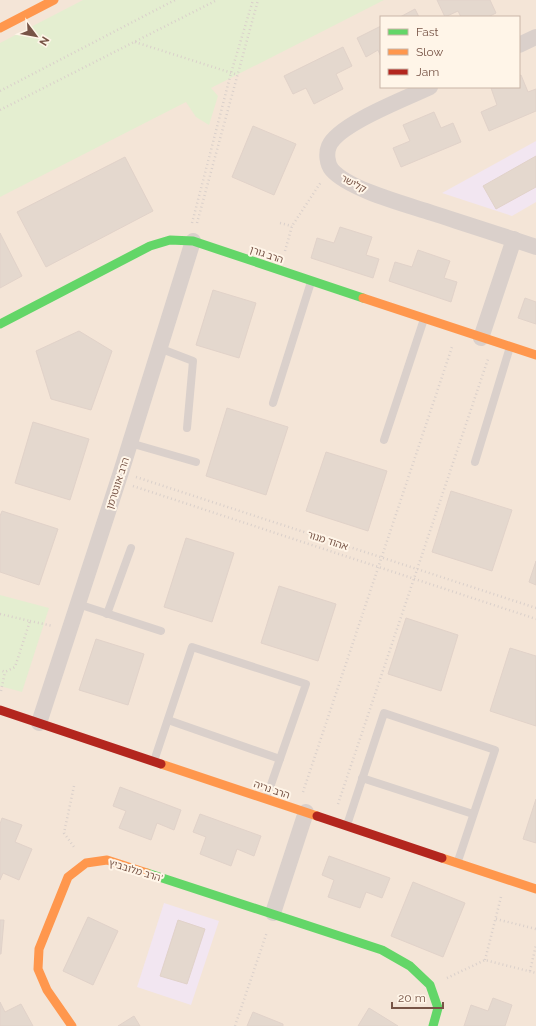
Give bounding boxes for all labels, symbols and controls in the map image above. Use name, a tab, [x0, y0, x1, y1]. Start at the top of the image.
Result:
north arrow	[16, 16, 56, 56]
legend	[380, 16, 520, 88]
text: Fast	[416, 25, 439, 39]
text: N	[36, 34, 52, 48]
text: Slow	[416, 45, 443, 59]
text: Jam	[416, 65, 439, 79]
street label: קלישר	[339, 172, 368, 195]
street label: הרב גורן	[249, 244, 285, 265]
street label: הרב אונטרמן	[104, 456, 131, 510]
street label: אהוד מנור	[306, 529, 350, 552]
street label: הרב נריה	[252, 778, 291, 801]
street label: הרב מלובביץ'	[108, 857, 164, 884]
scale bar	[392, 984, 443, 1010]
text: 20 m	[398, 991, 426, 1005]

